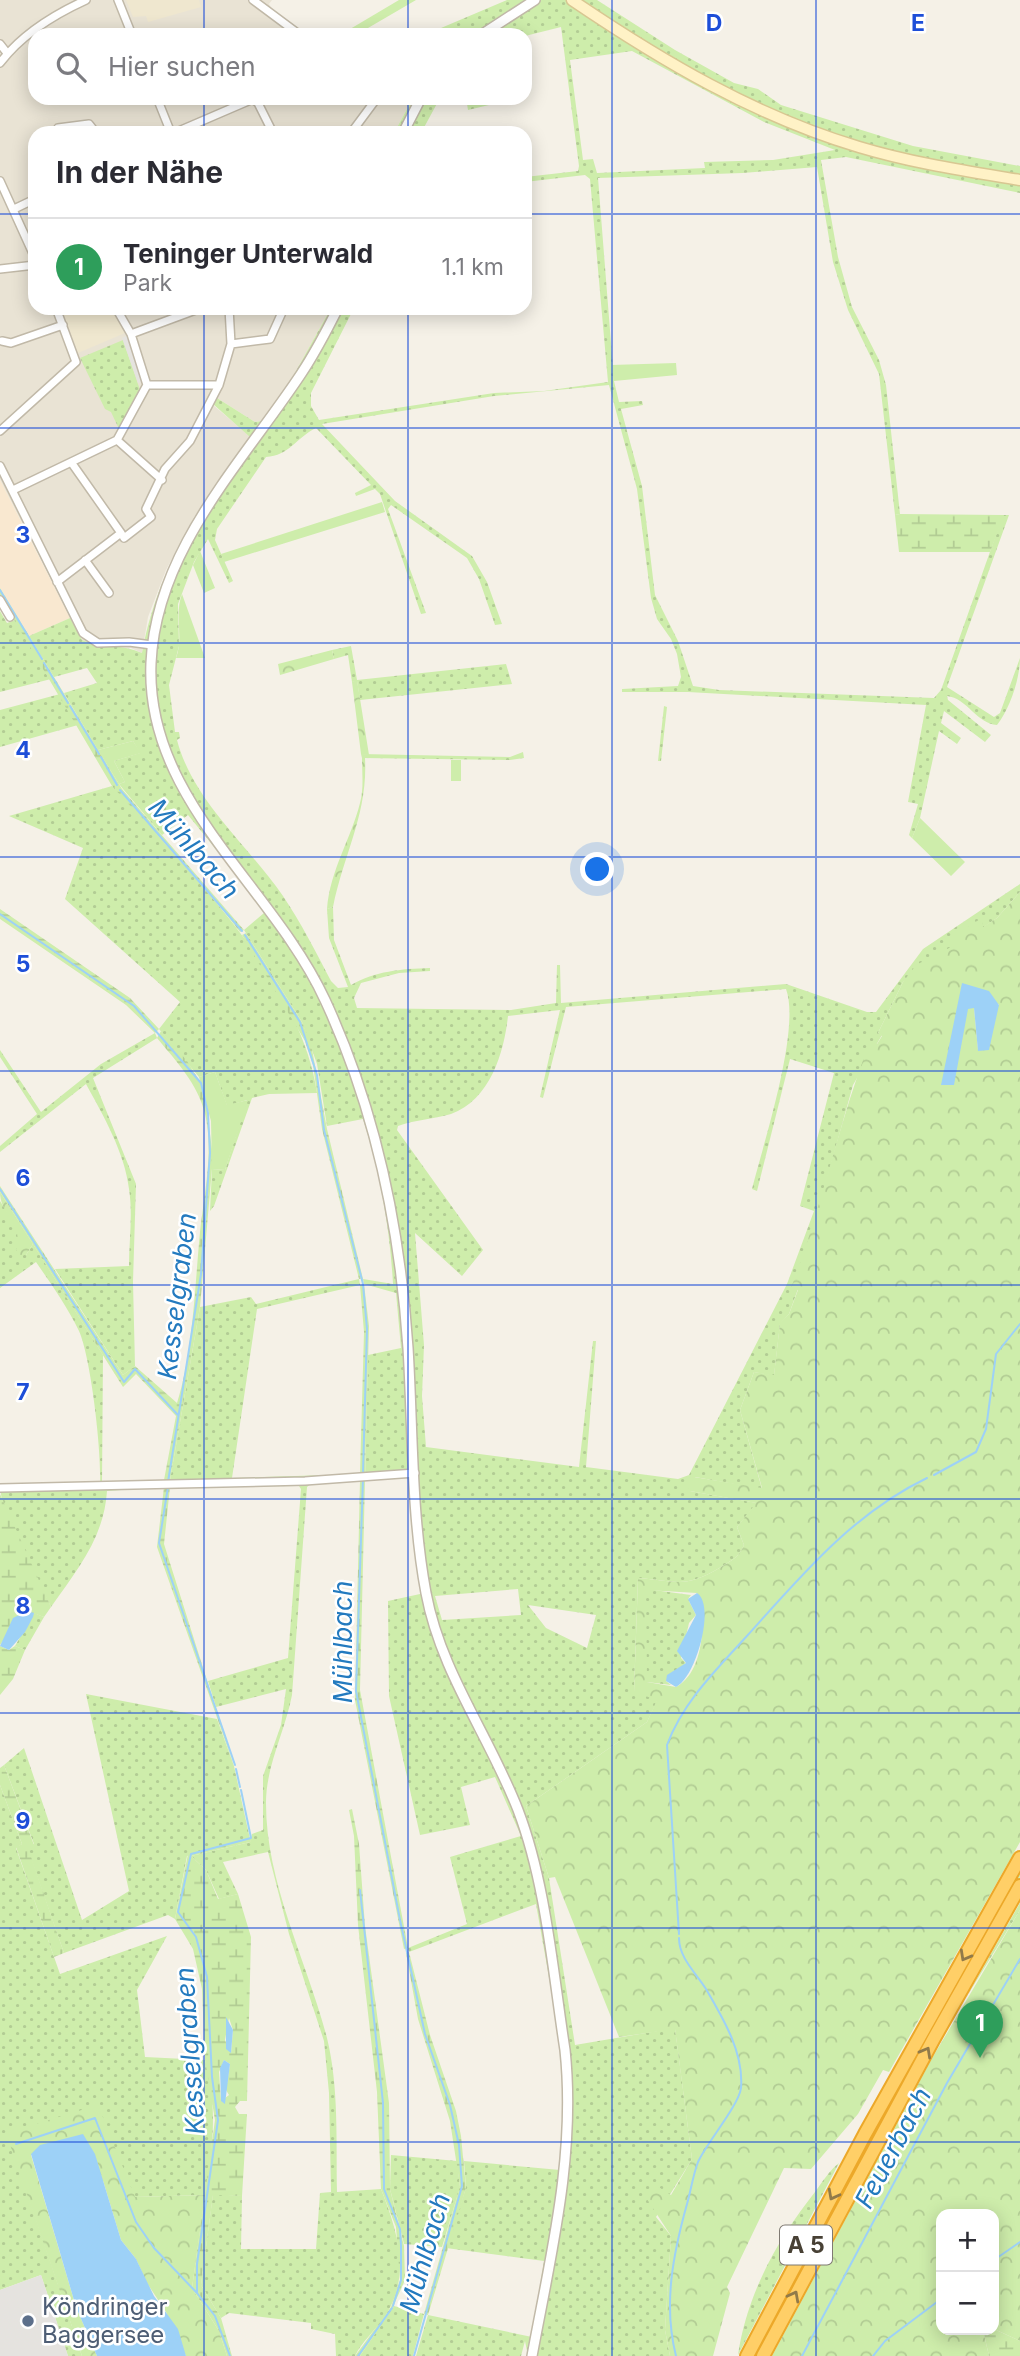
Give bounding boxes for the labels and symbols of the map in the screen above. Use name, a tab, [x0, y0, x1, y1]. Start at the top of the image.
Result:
text: D	[706, 9, 722, 37]
text: E	[911, 9, 925, 37]
text: 3	[16, 521, 30, 549]
text: 4	[15, 736, 31, 764]
water label: Mühlbach	[142, 792, 246, 905]
your location	[580, 852, 614, 886]
text: 5	[16, 950, 30, 978]
text: 6	[16, 1164, 30, 1192]
water label: Kesselgraben	[151, 1211, 202, 1381]
text: 7	[16, 1378, 30, 1406]
water label: Mühlbach	[327, 1581, 358, 1703]
text: 8	[16, 1592, 30, 1620]
text: 9	[16, 1807, 30, 1835]
one-way arrow	[960, 1949, 973, 1961]
water label: Kesselgraben	[168, 1966, 211, 2136]
pin: 1	[957, 2000, 1003, 2058]
one-way arrow	[918, 2047, 931, 2060]
water label: Feuerbach	[848, 2082, 937, 2213]
one-way arrow	[827, 2187, 841, 2200]
water label: Mühlbach	[393, 2190, 456, 2316]
road number: A 5	[780, 2226, 832, 2264]
one-way arrow	[786, 2290, 800, 2303]
place label: Köndringer Baggersee	[42, 2292, 168, 2349]
marker: Köndringer Baggersee	[20, 2313, 36, 2329]

